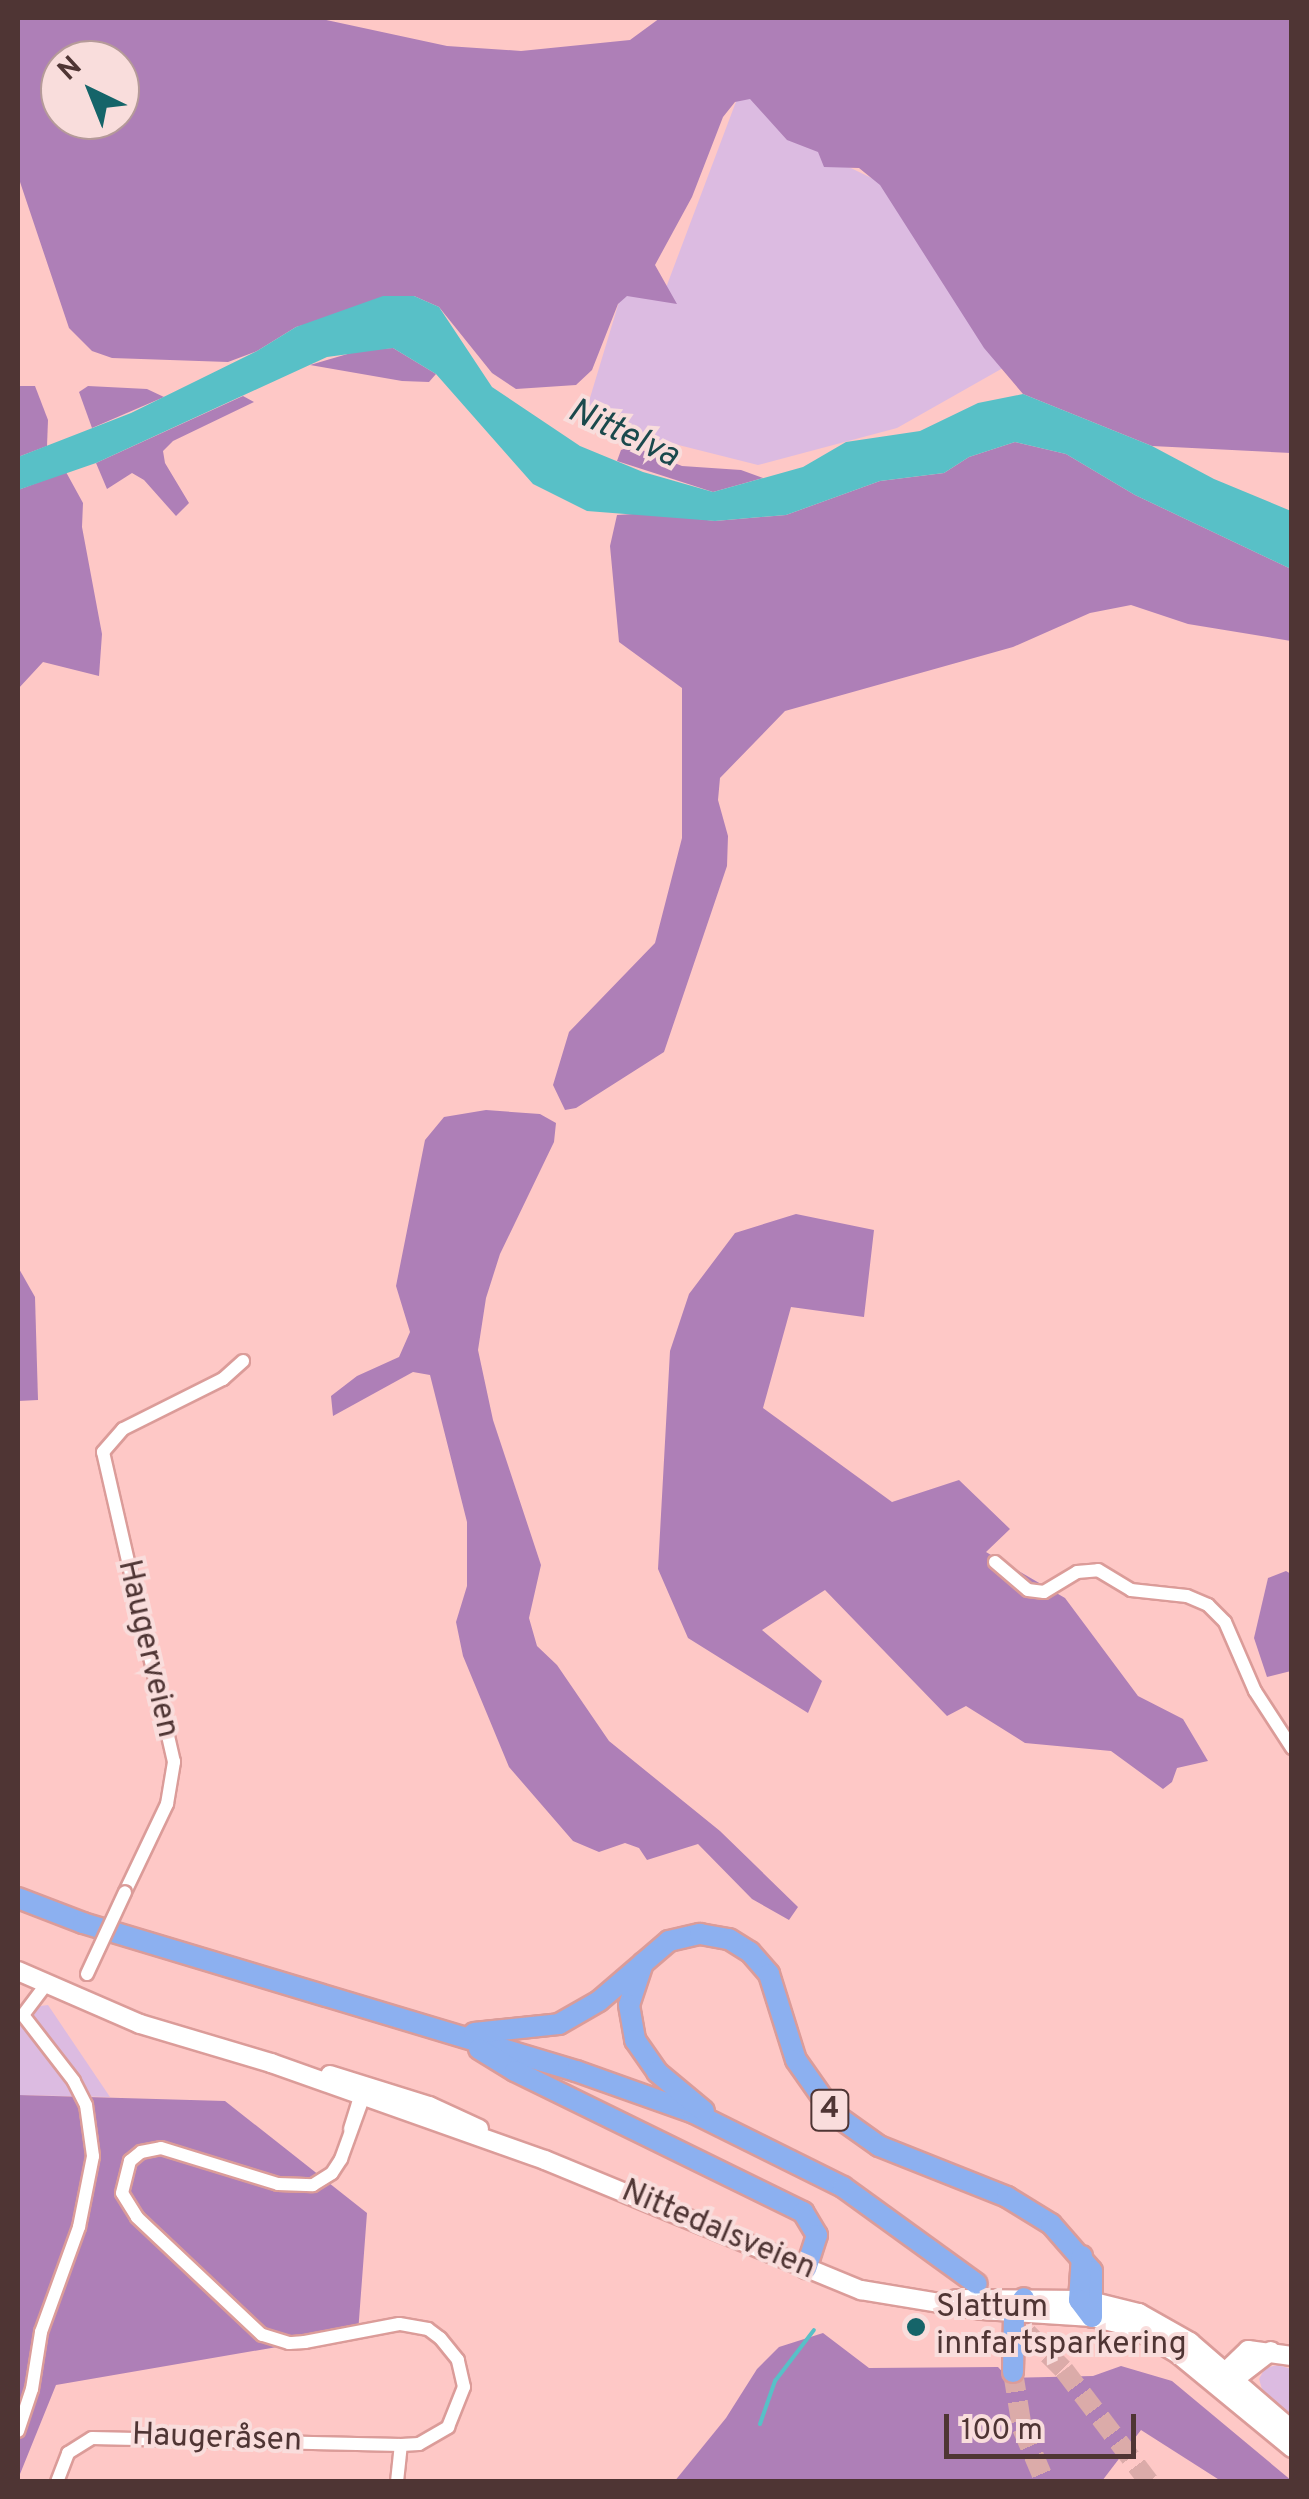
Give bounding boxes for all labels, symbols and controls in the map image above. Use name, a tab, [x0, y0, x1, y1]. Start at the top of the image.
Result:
north arrow	[40, 40, 140, 140]
text: N	[51, 50, 91, 90]
water label: Nittelva	[561, 390, 685, 478]
street label: Haugerveien	[108, 1556, 186, 1742]
road number: 4	[810, 2085, 850, 2135]
street label: Nittedalsveien	[615, 2173, 821, 2289]
place label: Slattum innfartsparkering	[936, 2290, 1187, 2365]
marker: Slattum innfartsparkering	[905, 2316, 927, 2338]
scale bar	[949, 2394, 1142, 2456]
text: 100 m	[961, 2413, 1043, 2450]
street label: Haugeråsen	[131, 2417, 303, 2461]

